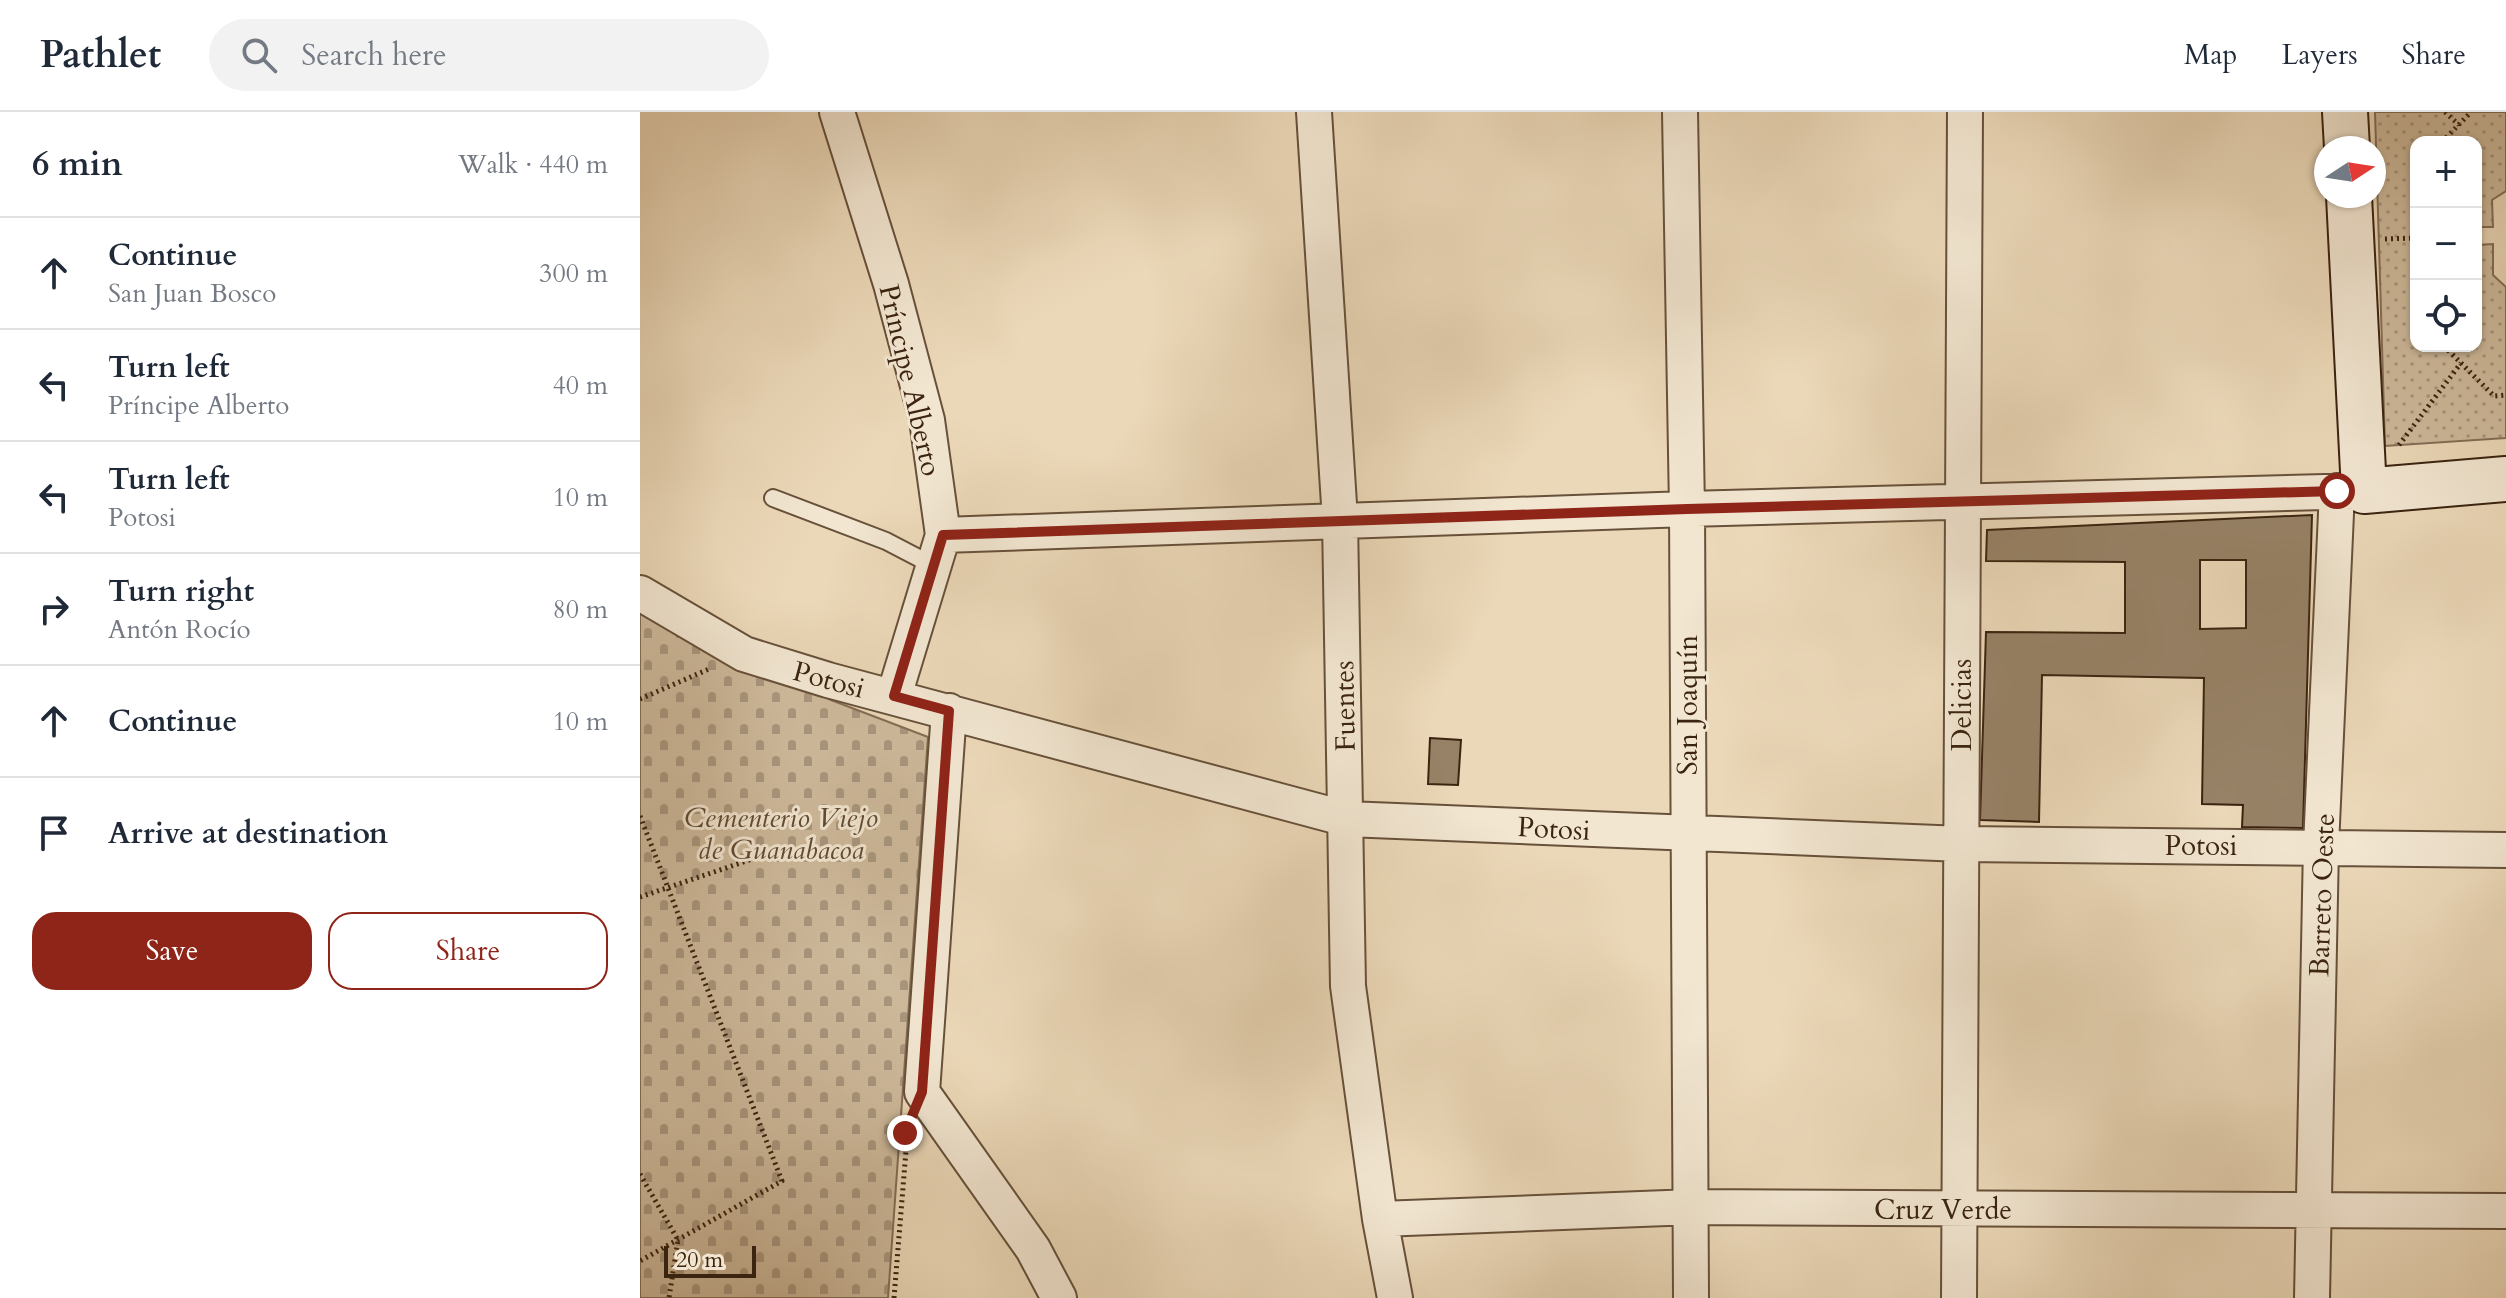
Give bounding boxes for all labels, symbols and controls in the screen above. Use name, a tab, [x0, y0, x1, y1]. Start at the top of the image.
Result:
search box	[209, 19, 769, 91]
text: Pathlet	[40, 29, 161, 81]
icon: search	[237, 33, 281, 77]
text: Search here	[301, 35, 447, 76]
text: Map	[2184, 36, 2237, 74]
text: Layers	[2281, 36, 2358, 74]
text: Share	[2402, 36, 2466, 74]
north arrow	[2314, 136, 2386, 208]
map controls	[2410, 136, 2482, 352]
button: +	[2410, 136, 2482, 208]
text: 6 min	[32, 141, 123, 187]
text: Walk · 440 m	[458, 147, 608, 182]
button: −	[2410, 208, 2482, 280]
text: Continue	[108, 235, 237, 276]
icon: ahead	[32, 251, 76, 295]
text: 300 m	[539, 256, 608, 291]
text: San Juan Bosco	[108, 276, 276, 311]
button: locate	[2410, 280, 2482, 352]
street label: Príncipe Alberto	[870, 281, 951, 480]
text: Turn left	[108, 347, 230, 388]
icon: left	[32, 363, 76, 407]
text: 40 m	[552, 368, 608, 403]
text: Príncipe Alberto	[108, 388, 289, 423]
text: Turn left	[108, 459, 230, 500]
route start	[2319, 473, 2355, 509]
icon: left	[32, 475, 76, 519]
text: 10 m	[552, 480, 608, 515]
text: Potosi	[108, 500, 176, 535]
text: Turn right	[108, 571, 254, 612]
icon: right	[32, 587, 76, 631]
text: 80 m	[552, 592, 608, 627]
text: Antón Rocío	[108, 612, 251, 647]
street label: San Joaquín	[1669, 635, 1707, 775]
street label: Potosi	[789, 652, 869, 708]
street label: Delicias	[1943, 659, 1981, 751]
street label: Fuentes	[1325, 660, 1365, 752]
icon: ahead	[32, 699, 76, 743]
text: Continue	[108, 701, 237, 742]
text: 10 m	[552, 704, 608, 739]
park label: Cementerio Viejo de Guanabacoa	[684, 799, 878, 869]
street label: Potosi	[1517, 808, 1591, 850]
icon: arrive	[32, 811, 76, 855]
text: Arrive at destination	[108, 813, 388, 854]
street label: Barreto Oeste	[2300, 813, 2344, 977]
street label: Potosi	[2165, 827, 2238, 865]
button: Save	[32, 912, 312, 990]
button: Share	[328, 912, 608, 990]
route end	[887, 1115, 923, 1151]
street label: Cruz Verde	[1874, 1191, 2012, 1229]
scale bar	[664, 1242, 756, 1278]
text: 20 m	[676, 1245, 723, 1275]

